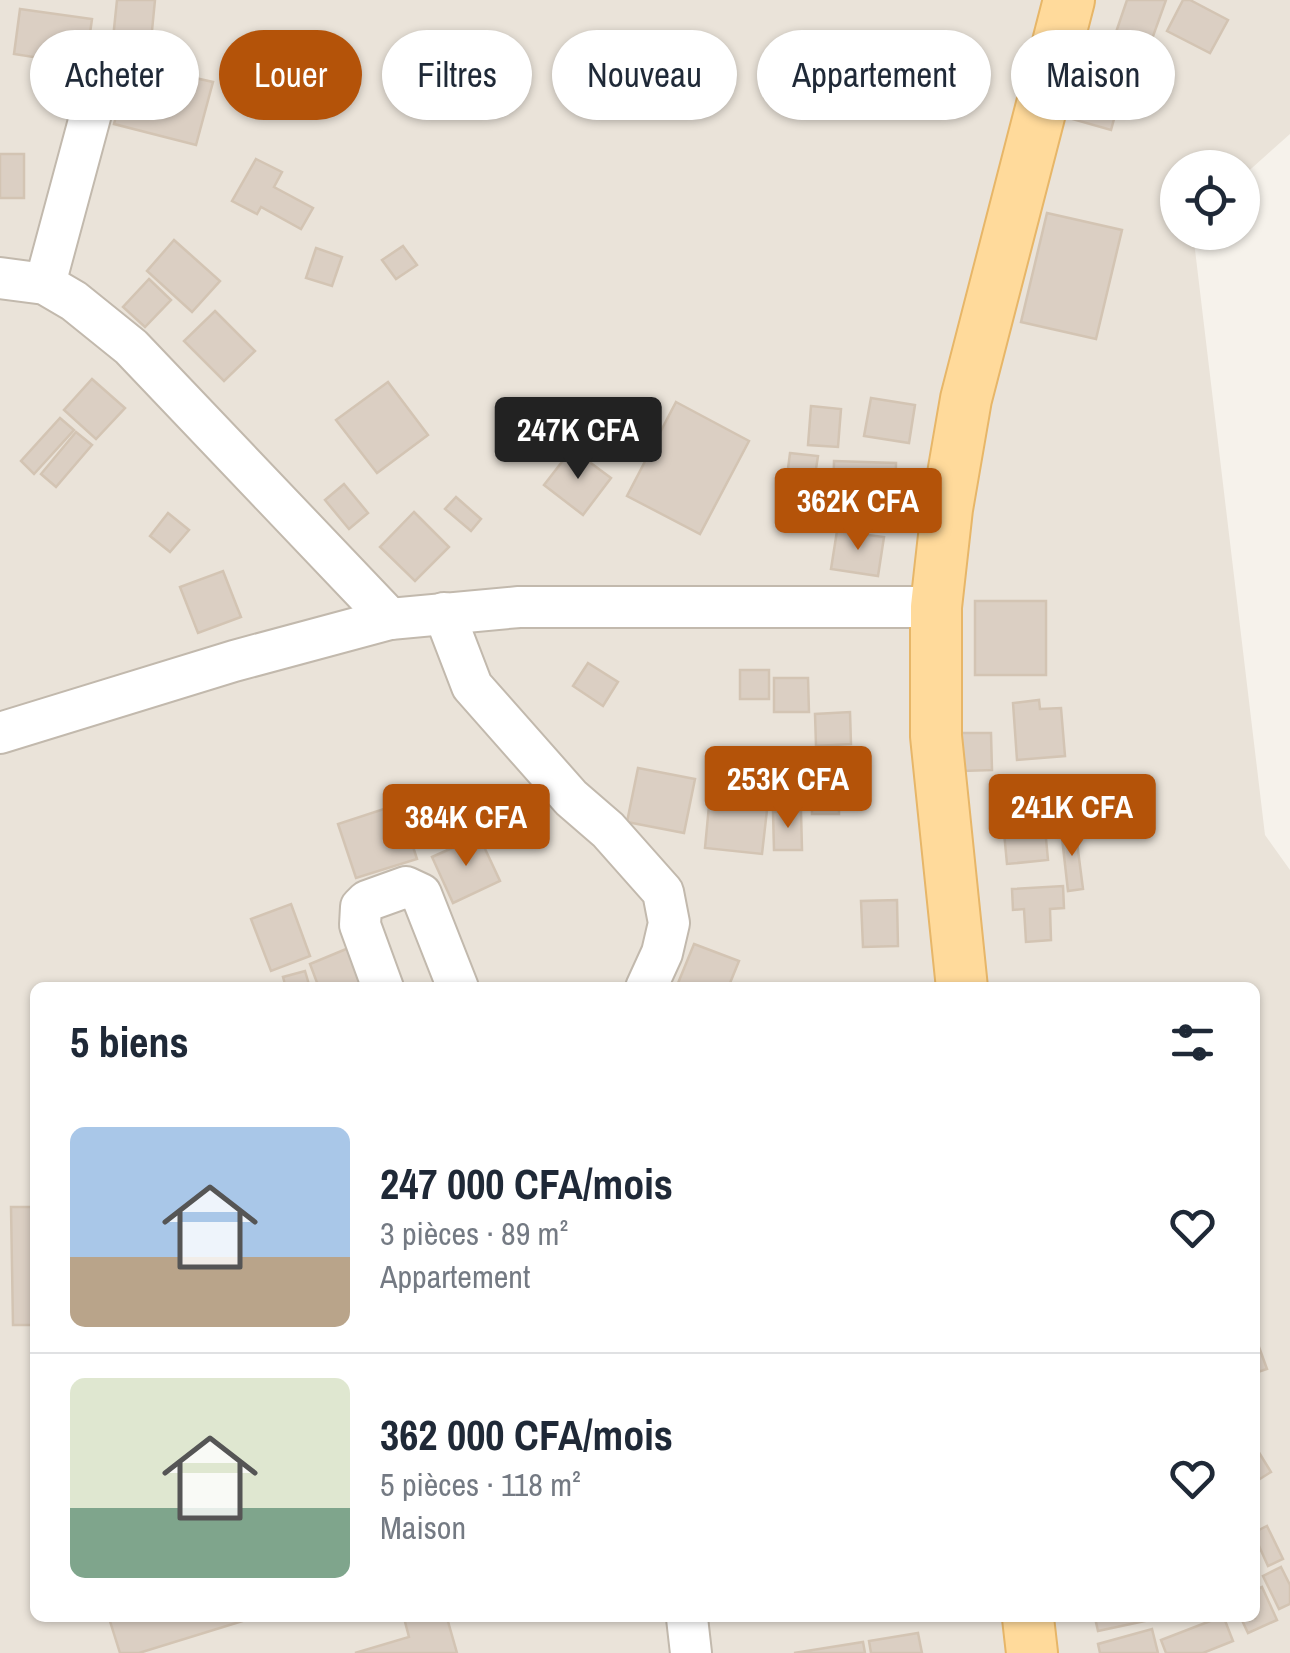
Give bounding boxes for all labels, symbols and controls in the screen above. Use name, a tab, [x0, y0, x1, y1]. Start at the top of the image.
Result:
chip: Acheter	[30, 30, 199, 120]
chip: Louer	[219, 30, 362, 120]
chip: Filtres	[382, 30, 532, 120]
chip: Nouveau	[552, 30, 737, 120]
chip: Appartement	[757, 30, 991, 120]
chip: Maison	[1011, 30, 1175, 120]
map controls	[1160, 150, 1260, 250]
button: locate	[1160, 150, 1260, 250]
pin: 247K CFA	[475, 397, 681, 482]
text: 247K CFA	[517, 408, 639, 451]
pin: 362K CFA	[755, 468, 961, 553]
text: 362K CFA	[797, 479, 919, 522]
pin: 253K CFA	[685, 746, 891, 831]
text: 253K CFA	[727, 757, 849, 800]
pin: 241K CFA	[969, 774, 1175, 859]
pin: 384K CFA	[363, 784, 569, 869]
text: 241K CFA	[1011, 785, 1133, 828]
text: 384K CFA	[405, 795, 527, 838]
text: 5 biens	[70, 1014, 189, 1070]
icon: filters	[1165, 1015, 1220, 1070]
text: 247 000 CFA/mois	[380, 1156, 673, 1212]
icon: home	[150, 1167, 270, 1287]
icon: heart	[1165, 1200, 1220, 1255]
text: 3 pièces · 89 m²	[380, 1212, 568, 1255]
text: Appartement	[380, 1255, 530, 1298]
text: 362 000 CFA/mois	[380, 1407, 673, 1463]
icon: home	[150, 1418, 270, 1538]
icon: heart	[1165, 1451, 1220, 1506]
text: 5 pièces · 118 m²	[380, 1463, 581, 1506]
text: Maison	[380, 1506, 466, 1549]

